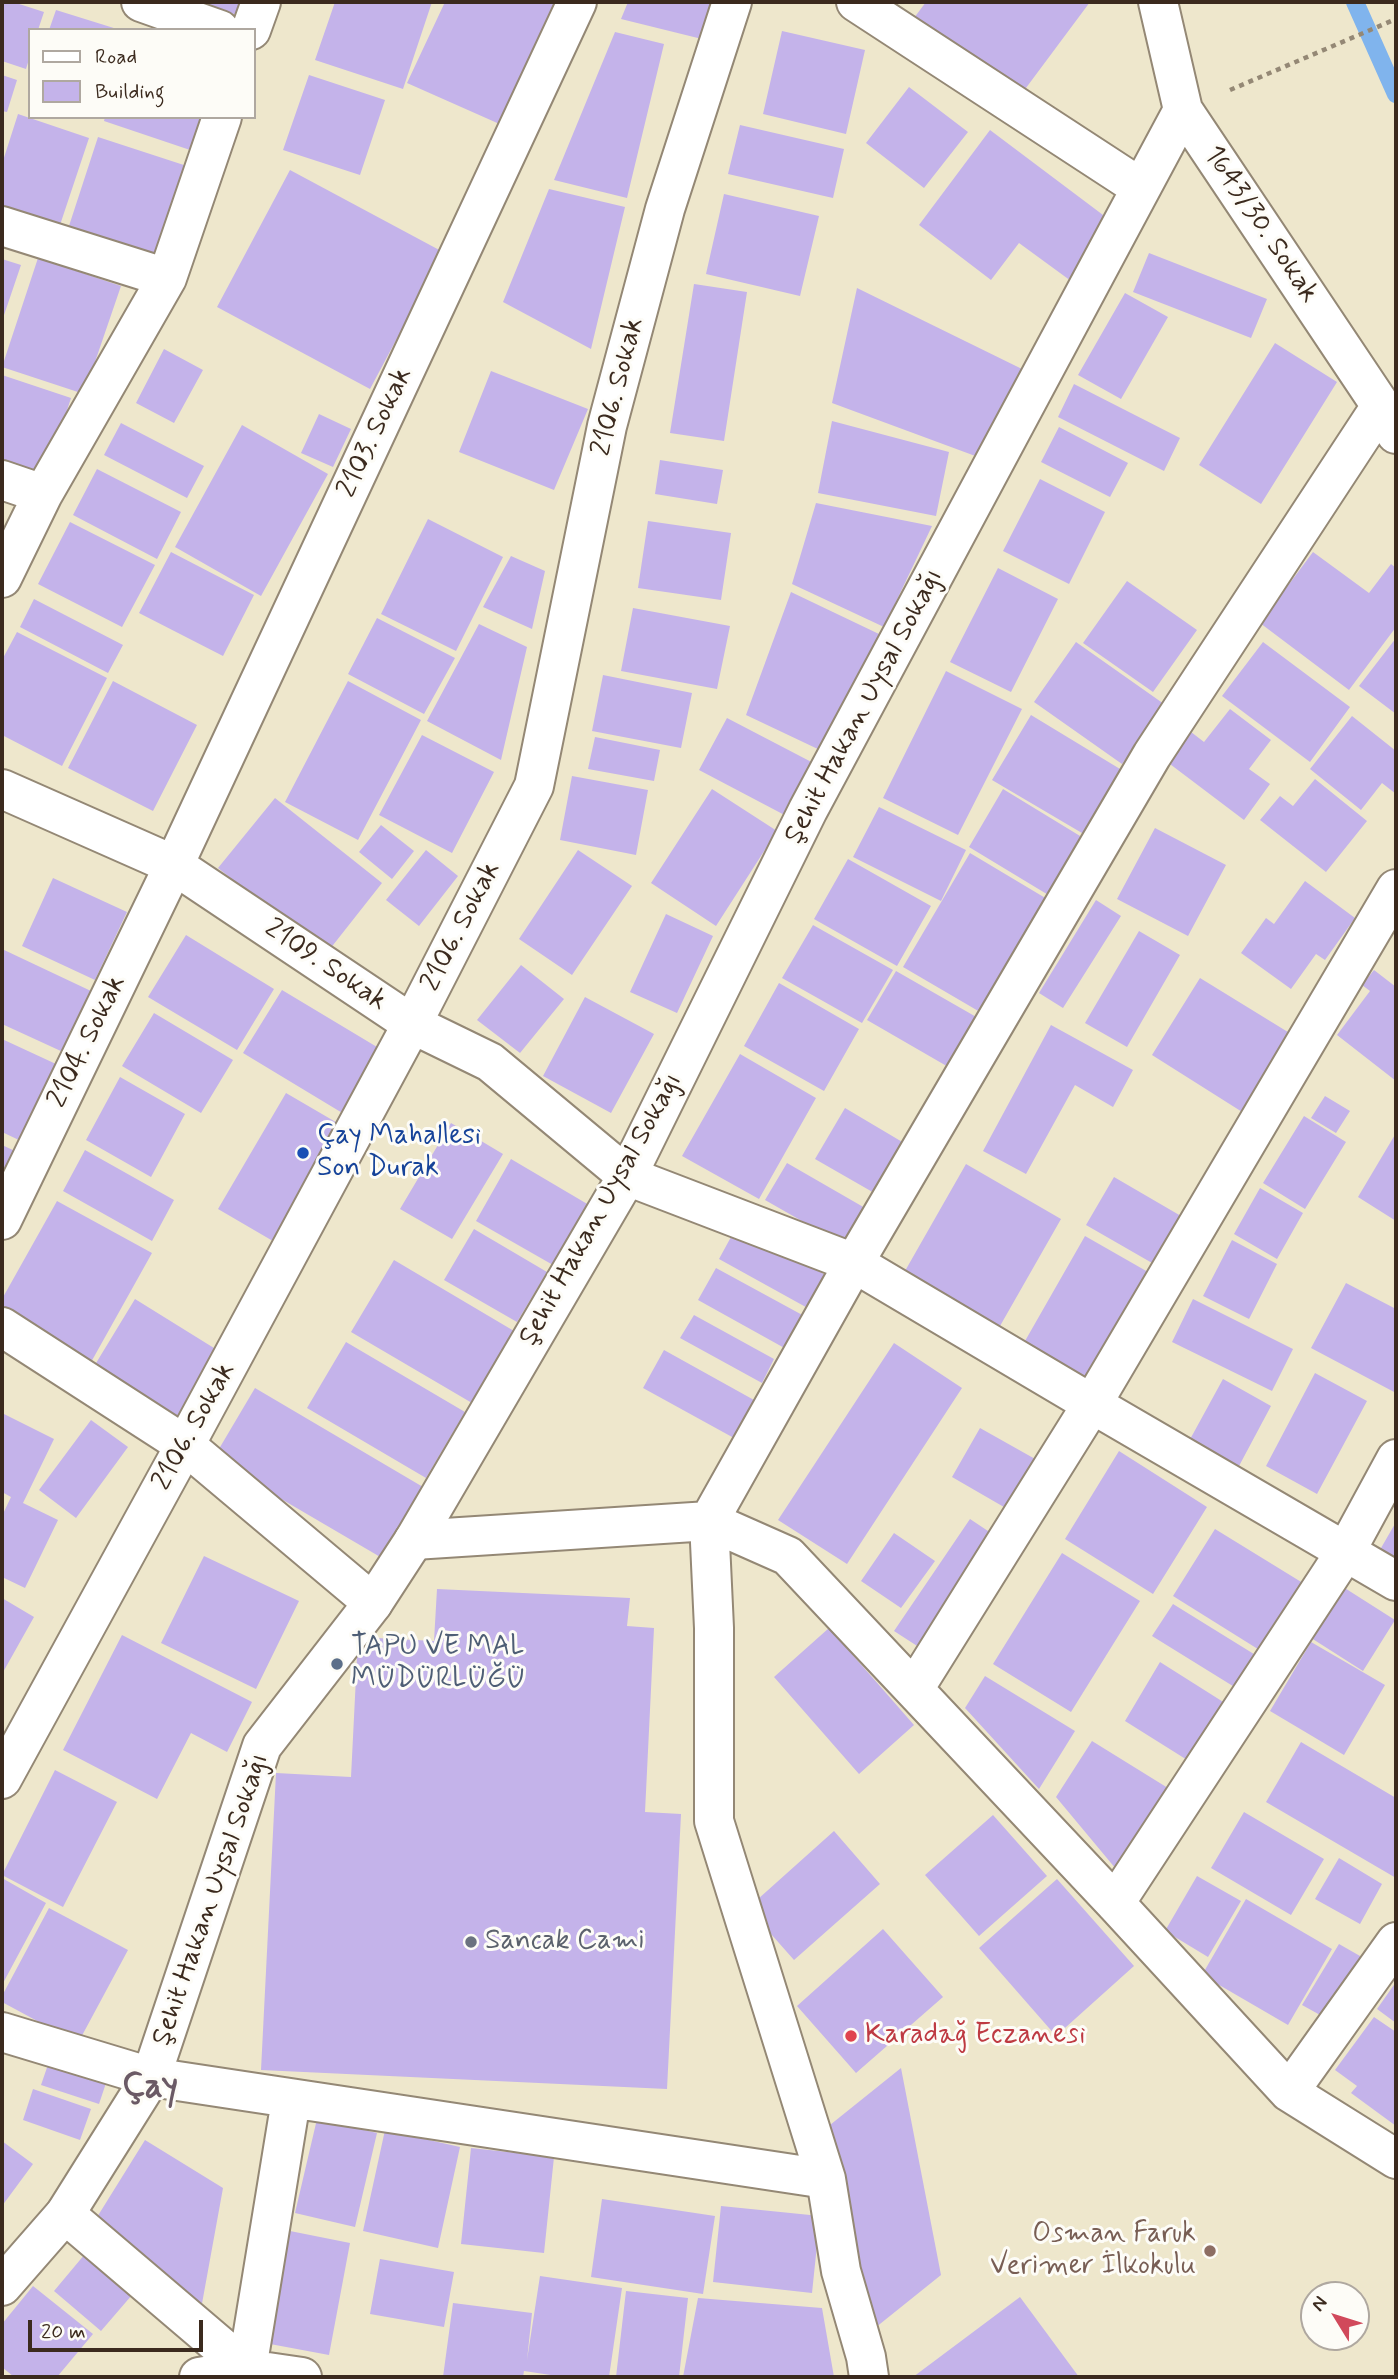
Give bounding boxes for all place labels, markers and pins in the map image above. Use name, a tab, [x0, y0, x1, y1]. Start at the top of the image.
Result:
place label: Çay Mahallesi Son Durak	[317, 1120, 481, 1186]
marker: Çay Mahallesi Son Durak	[295, 1145, 311, 1161]
place label: TAPU VE MAL MÜDÜRLÜĞÜ	[351, 1631, 526, 1697]
marker: TAPU VE MAL MÜDÜRLÜĞÜ	[329, 1656, 345, 1672]
place label: Sancak Cami	[485, 1925, 645, 1959]
marker: Sancak Cami	[463, 1934, 479, 1950]
place label: Karadağ Eczanesi	[865, 2019, 1086, 2053]
marker: Karadağ Eczanesi	[843, 2028, 859, 2044]
place label: Osman Faruk Verimer İlkokulu	[990, 2218, 1196, 2284]
marker: Osman Faruk Verimer İlkokulu	[1202, 2243, 1218, 2259]

